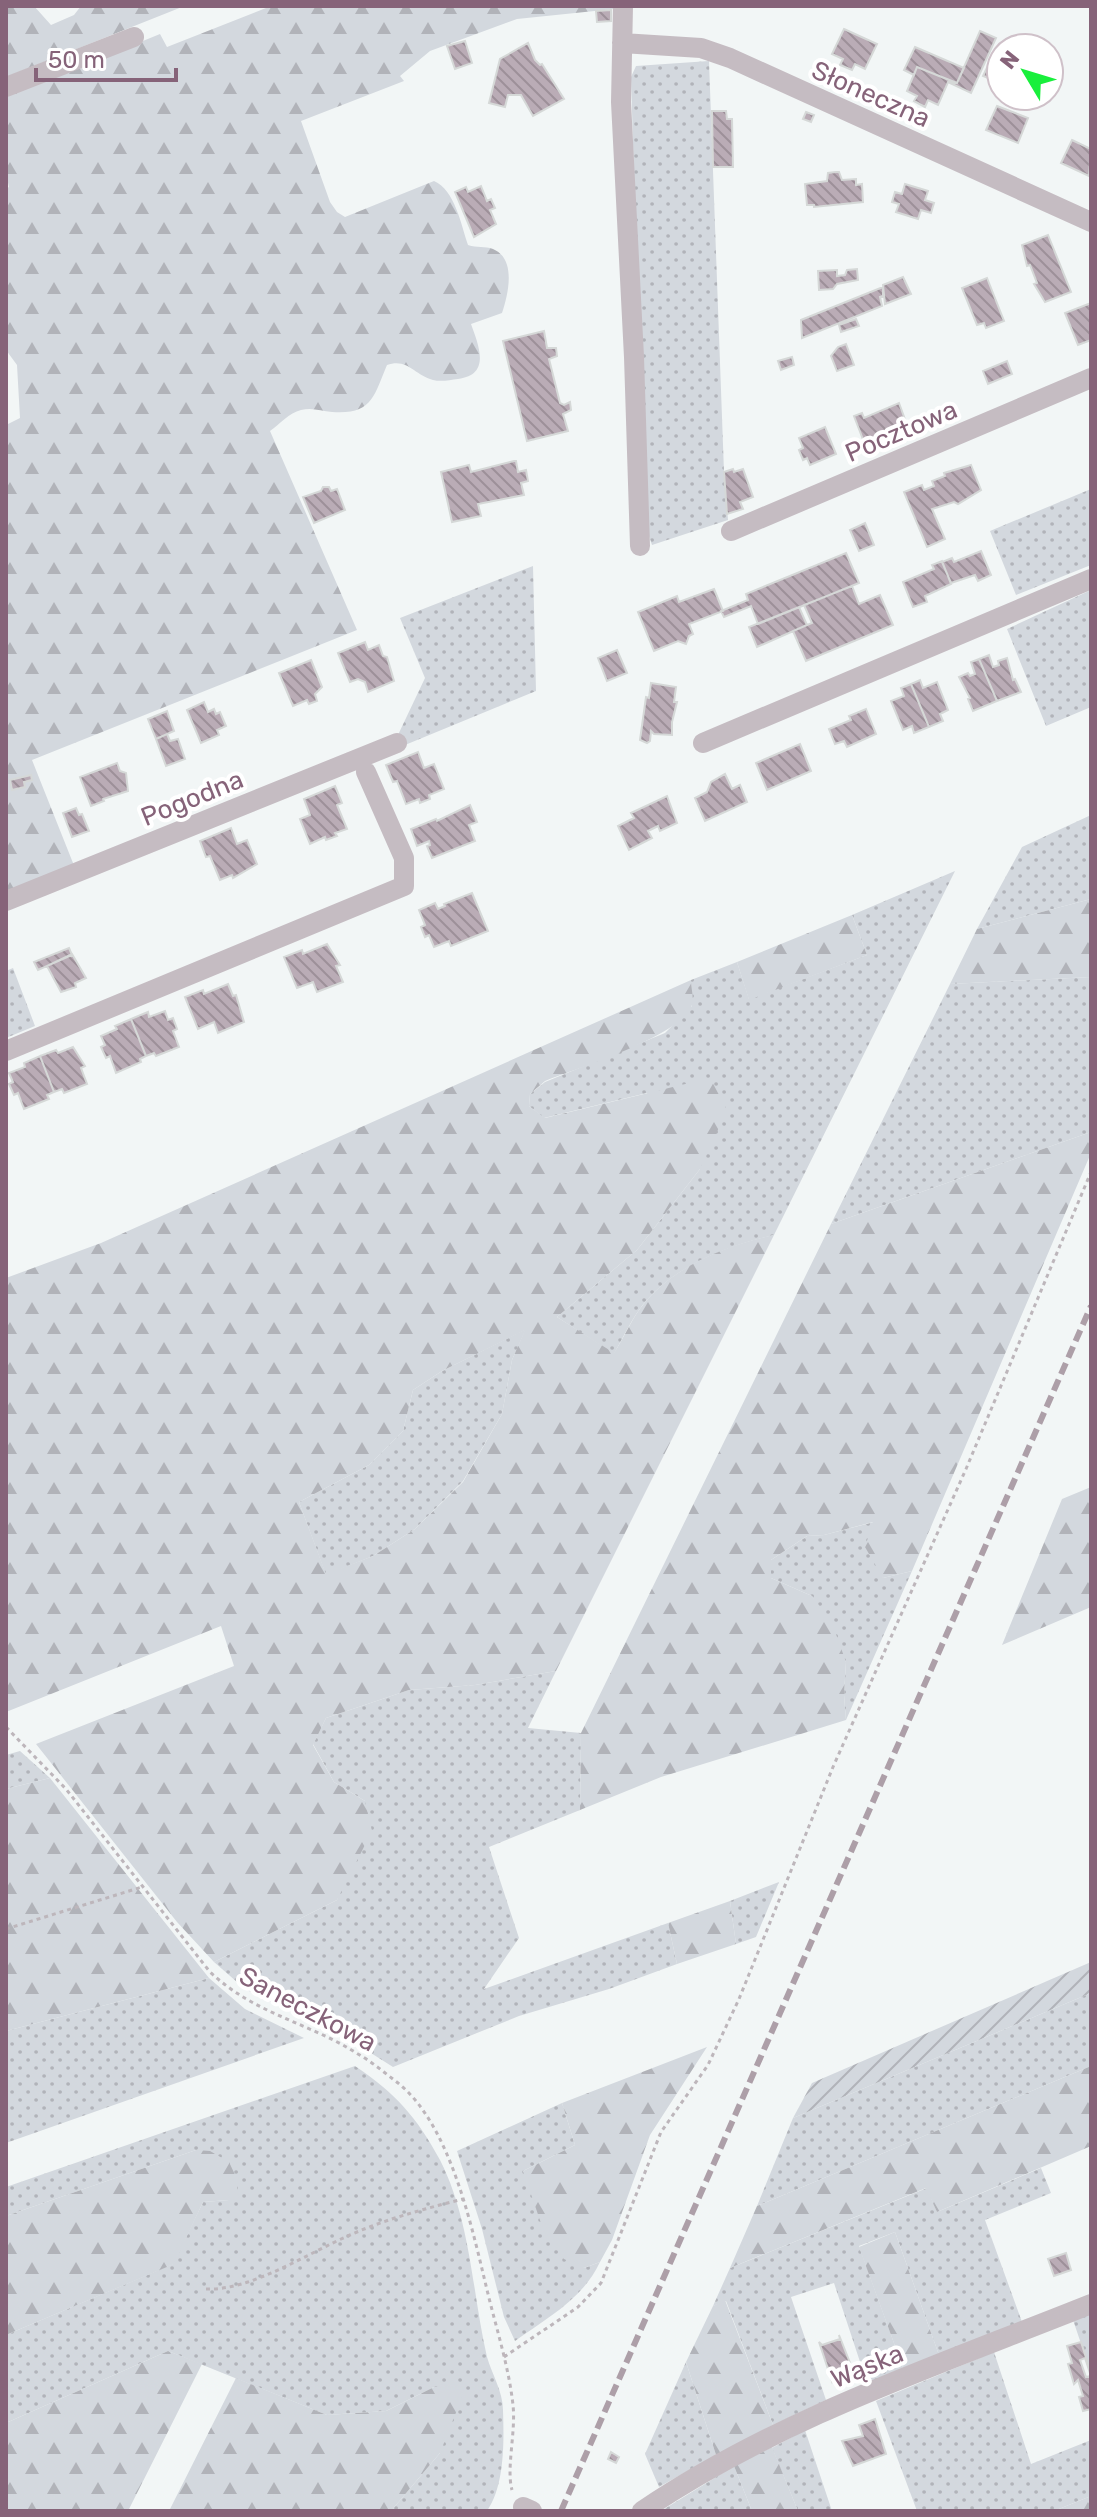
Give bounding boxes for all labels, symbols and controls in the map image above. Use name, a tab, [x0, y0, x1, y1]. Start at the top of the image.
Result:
scale bar	[36, 32, 176, 82]
north arrow	[985, 32, 1065, 112]
text: N	[994, 45, 1025, 75]
text: 50 m	[48, 46, 105, 74]
street label: Słoneczna	[807, 55, 935, 134]
street label: Pocztowa	[841, 394, 962, 469]
street label: Pogodna	[137, 764, 248, 833]
street label: Saneczkowa	[234, 1960, 382, 2058]
street label: Wąska	[826, 2338, 908, 2395]

